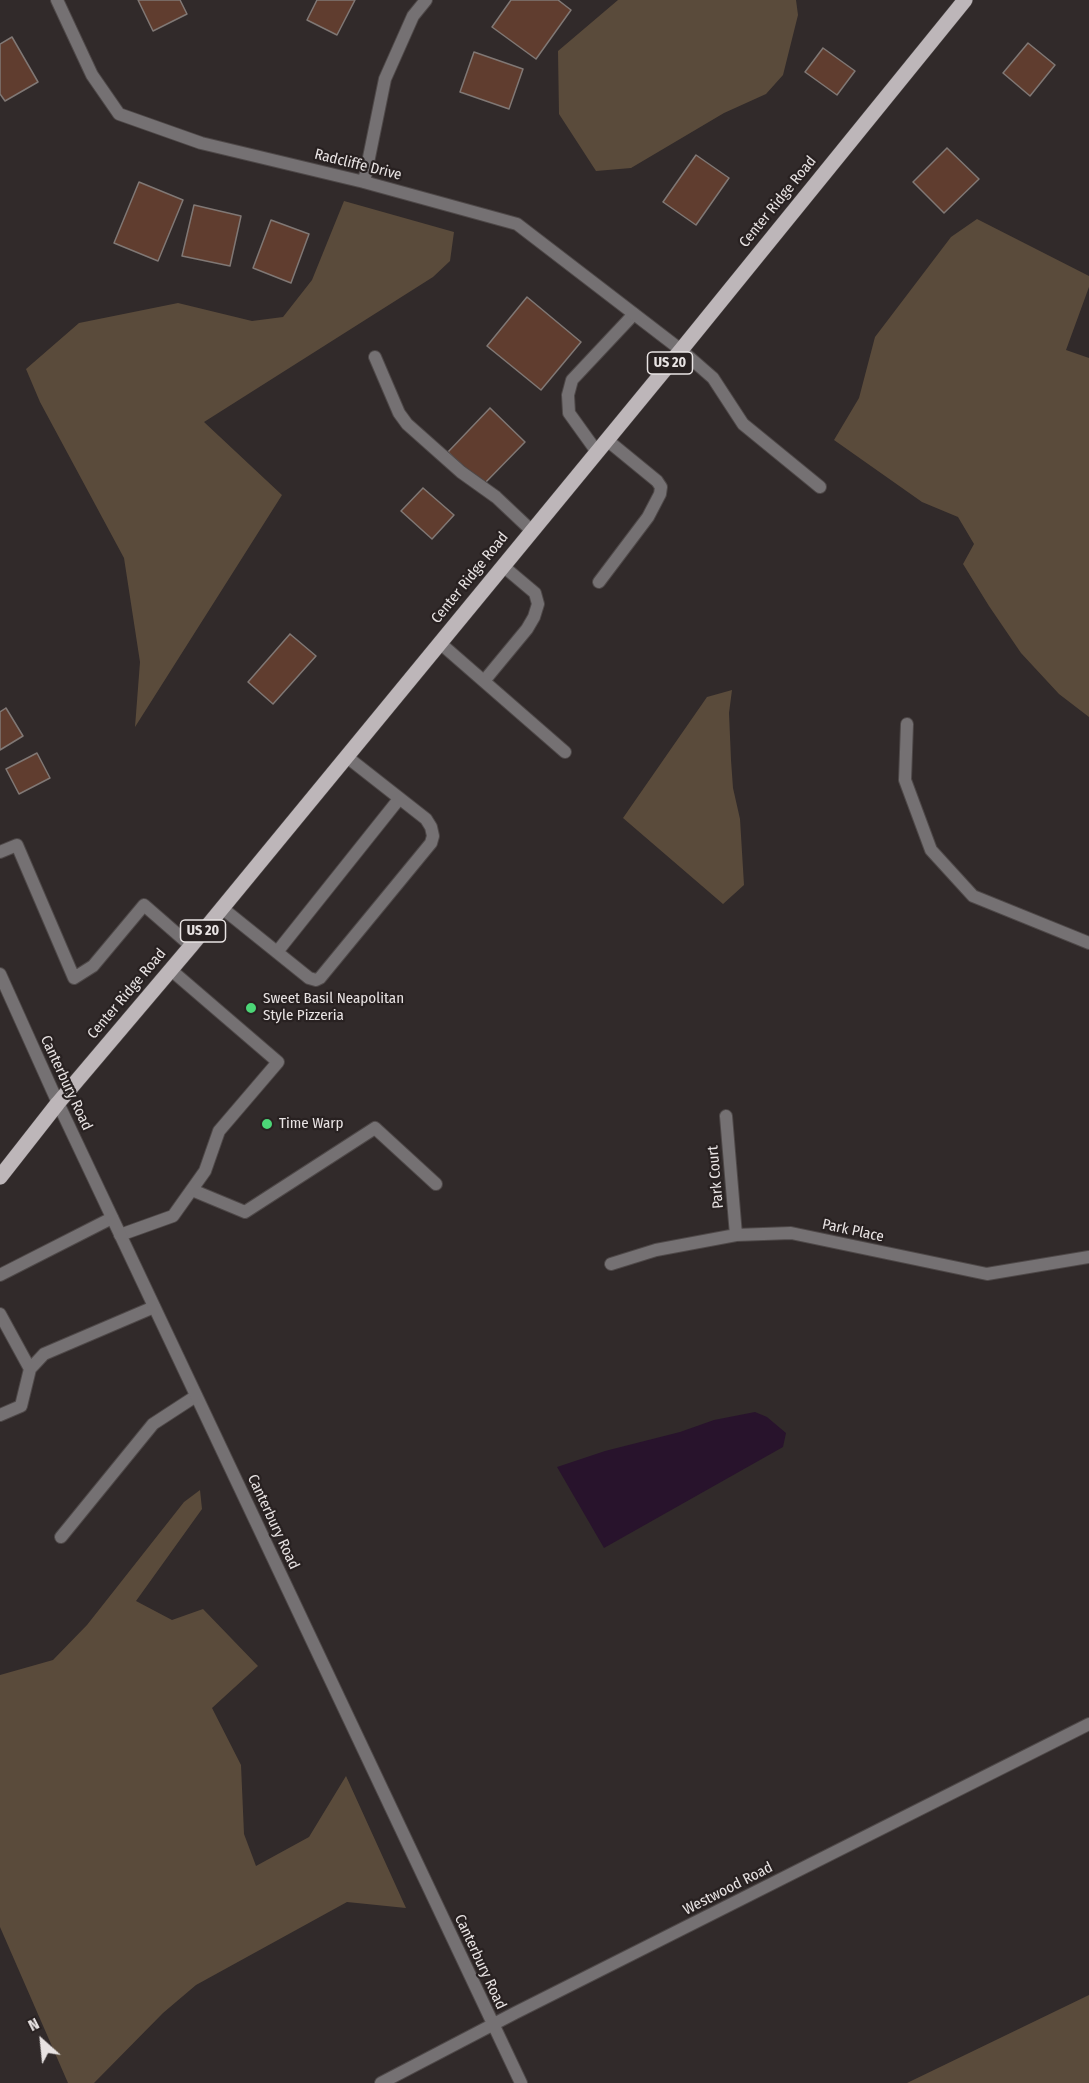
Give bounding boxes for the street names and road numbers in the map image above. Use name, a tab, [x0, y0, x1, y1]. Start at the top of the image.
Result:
street label: Radcliffe Drive	[313, 145, 403, 185]
street label: Center Ridge Road	[736, 153, 820, 251]
road number: US 20	[648, 352, 692, 374]
street label: Center Ridge Road	[428, 529, 512, 627]
road number: US 20	[180, 920, 226, 942]
street label: Center Ridge Road	[84, 945, 170, 1043]
street label: Canterbury Road	[36, 1033, 96, 1133]
street label: Park Court	[704, 1145, 728, 1209]
street label: Park Place	[820, 1216, 886, 1246]
street label: Canterbury Road	[243, 1472, 303, 1572]
street label: Westwood Road	[680, 1859, 776, 1919]
street label: Canterbury Road	[450, 1912, 510, 2012]

